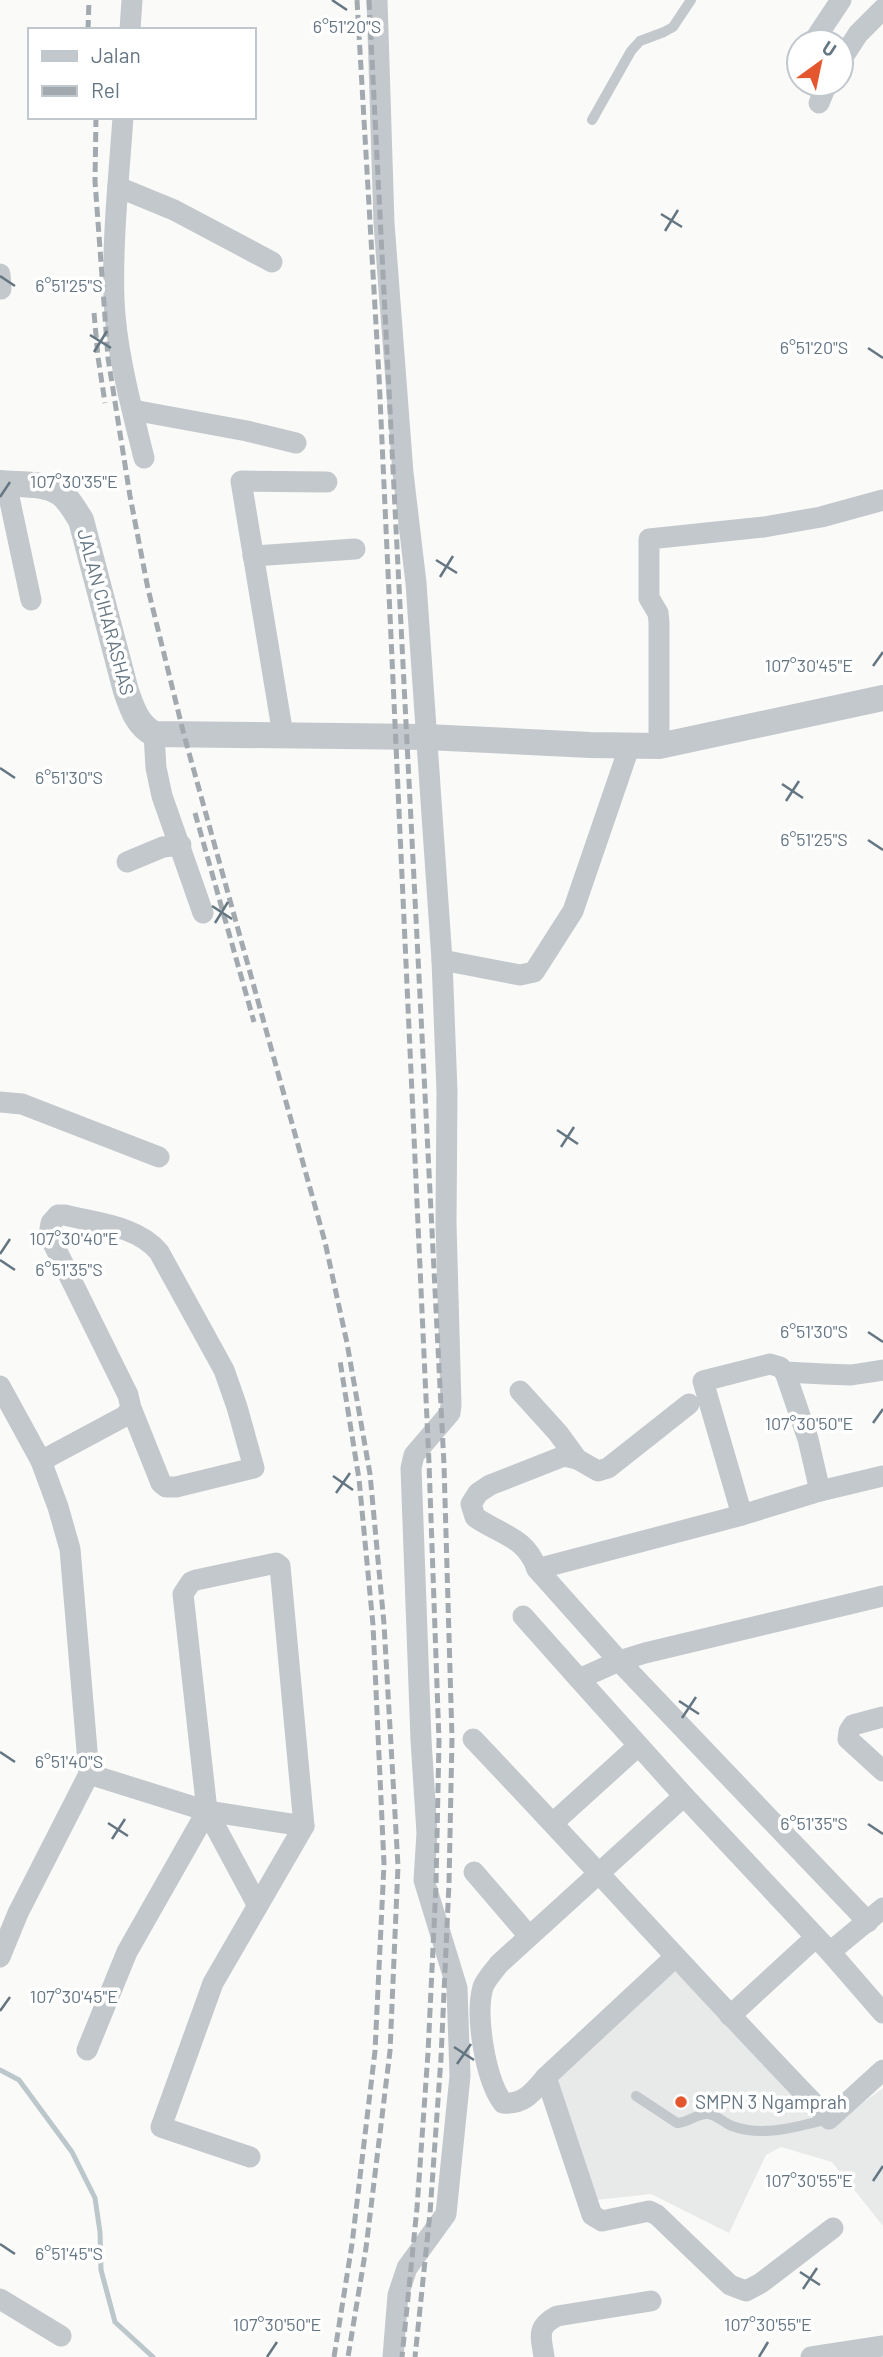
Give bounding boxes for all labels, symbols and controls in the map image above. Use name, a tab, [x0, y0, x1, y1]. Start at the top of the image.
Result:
text: 6°51'20"S	[313, 15, 381, 37]
legend	[28, 28, 256, 119]
north arrow	[785, 28, 855, 98]
text: U	[818, 35, 841, 61]
text: Jalan	[91, 42, 141, 67]
text: Rel	[91, 77, 120, 102]
text: 6°51'25"S	[35, 274, 103, 296]
text: 6°51'20"S	[780, 336, 848, 358]
text: 107°30'35"E	[30, 470, 118, 492]
street label: JALAN CIHARASHAS	[73, 526, 140, 698]
text: 107°30'45"E	[765, 654, 853, 676]
text: 6°51'30"S	[35, 766, 103, 788]
text: 6°51'25"S	[780, 828, 848, 850]
text: 107°30'40"E	[29, 1227, 119, 1249]
text: 6°51'35"S	[35, 1258, 103, 1280]
text: 6°51'30"S	[780, 1320, 848, 1342]
text: 107°30'50"E	[765, 1412, 853, 1434]
text: 6°51'40"S	[35, 1750, 103, 1772]
text: 6°51'35"S	[780, 1812, 848, 1834]
text: 107°30'45"E	[30, 1985, 118, 2007]
place label: SMPN 3 Ngamprah	[695, 2090, 847, 2113]
marker: SMPN 3 Ngamprah	[673, 2094, 689, 2110]
text: 107°30'55"E	[765, 2169, 853, 2191]
text: 6°51'45"S	[35, 2242, 103, 2264]
text: 107°30'50"E	[233, 2313, 321, 2335]
text: 107°30'55"E	[724, 2313, 812, 2335]

